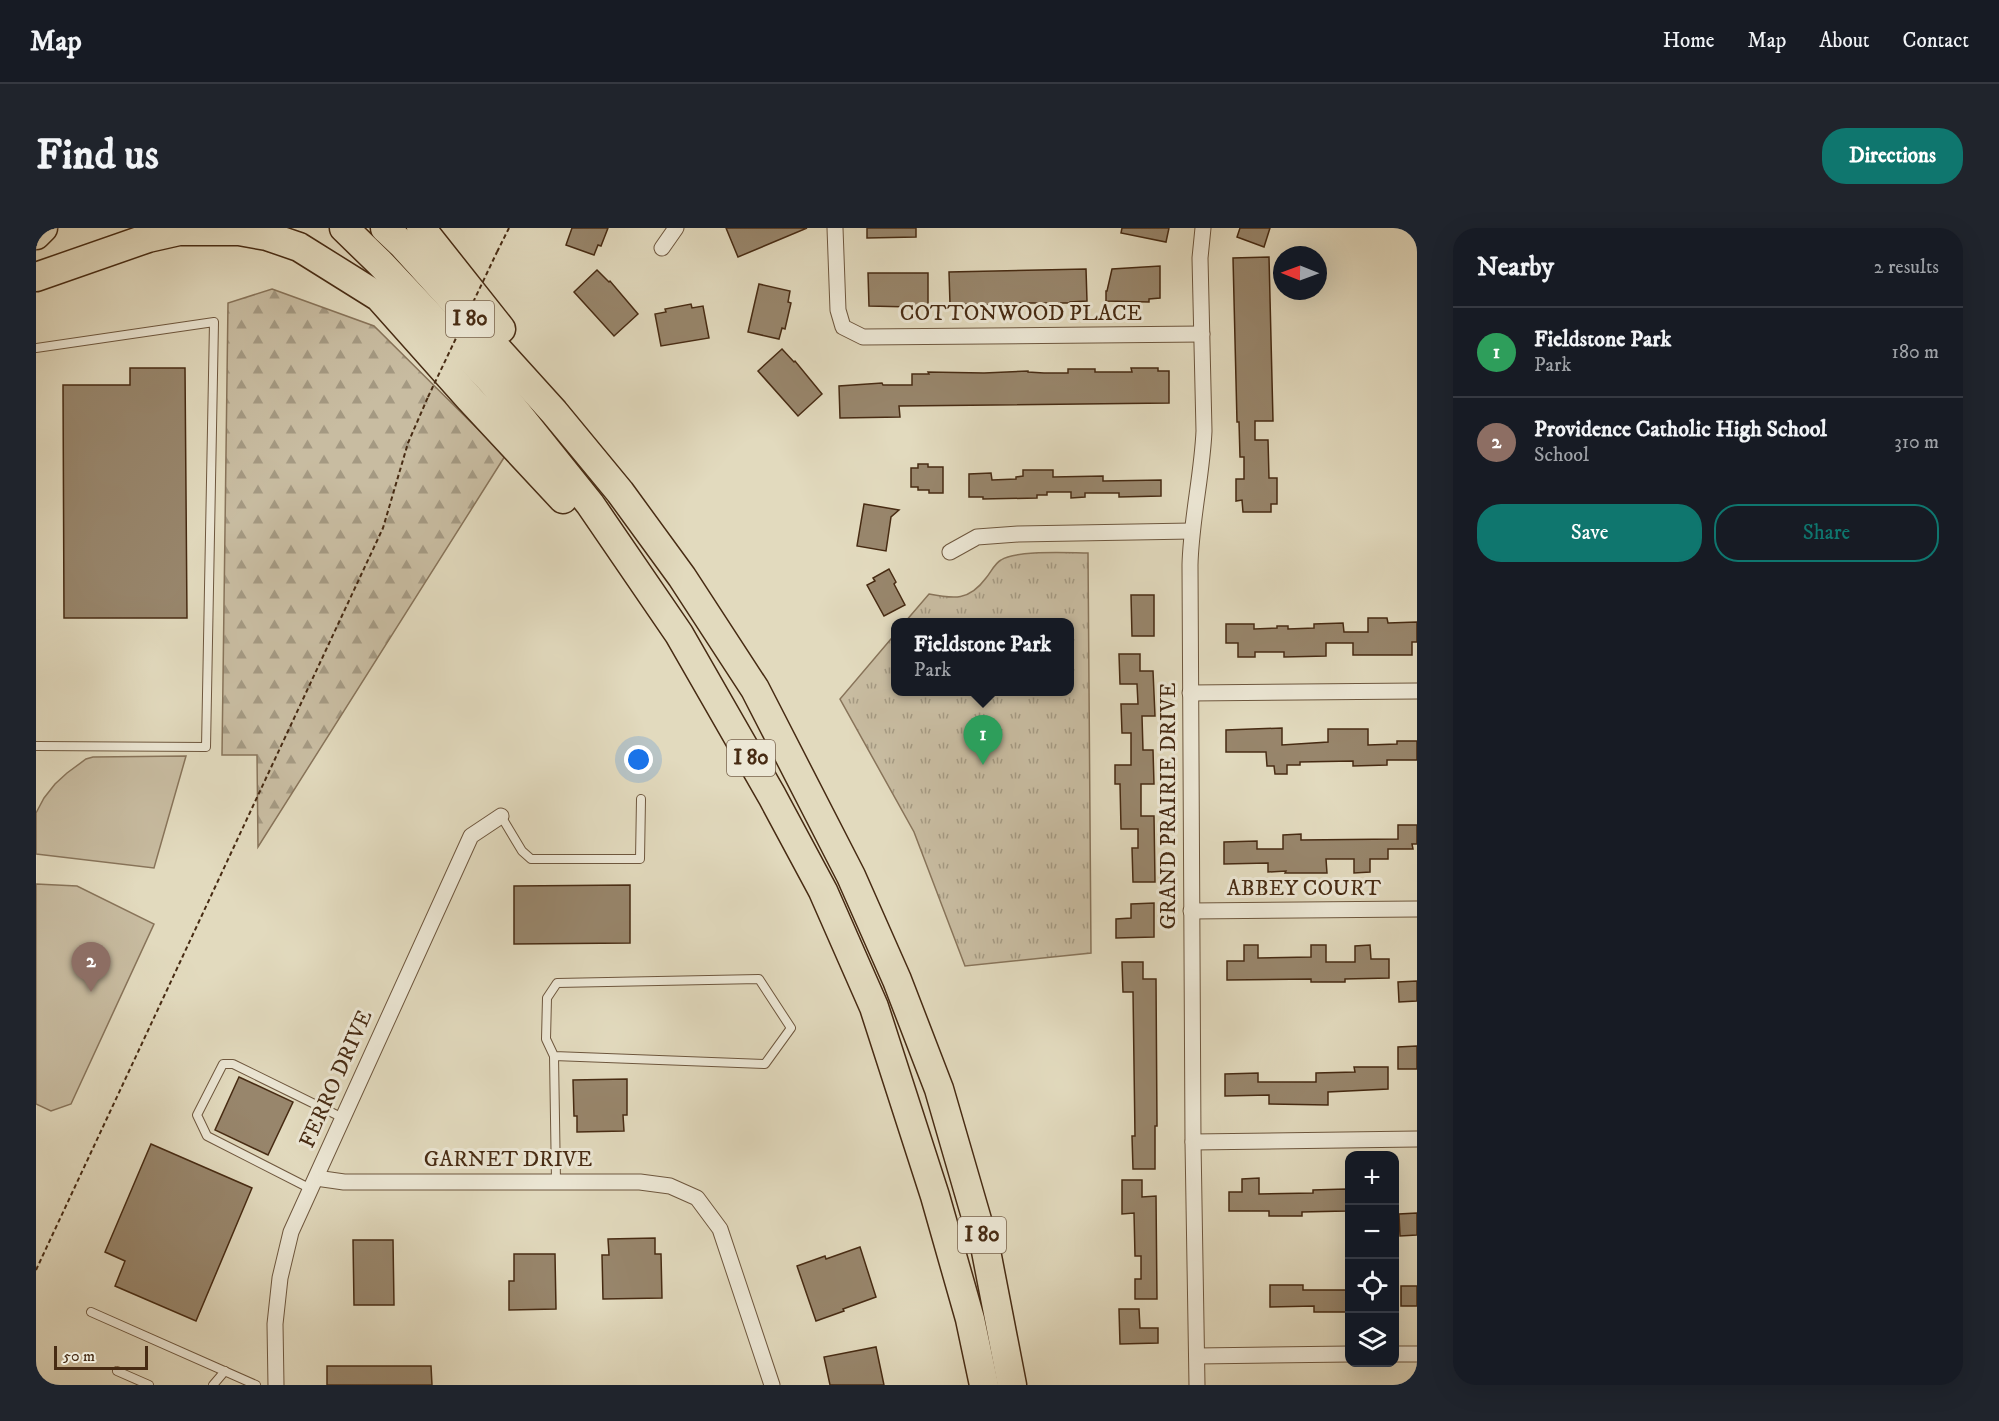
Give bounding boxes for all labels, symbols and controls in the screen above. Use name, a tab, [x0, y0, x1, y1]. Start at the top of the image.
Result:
text: Map	[30, 24, 82, 59]
text: Home	[1663, 28, 1715, 54]
text: Map	[1748, 28, 1786, 54]
text: About	[1819, 28, 1870, 54]
text: Contact	[1903, 28, 1969, 54]
button: Directions	[1822, 128, 1963, 184]
text: Find us	[36, 130, 159, 182]
north arrow	[1273, 246, 1327, 300]
text: Nearby	[1477, 251, 1554, 284]
text: 2 results	[1874, 255, 1939, 280]
street label: COTTONWOOD PLACE	[900, 300, 1142, 327]
road number: I 80	[446, 301, 494, 337]
text: Fieldstone Park	[1534, 326, 1671, 353]
text: 1	[1493, 340, 1500, 365]
text: 180 m	[1892, 340, 1939, 365]
text: Park	[1534, 353, 1571, 378]
text: Providence Catholic High School	[1534, 416, 1827, 443]
text: 2	[1492, 430, 1501, 455]
text: 310 m	[1894, 430, 1939, 455]
text: School	[1534, 443, 1589, 468]
button: Save	[1477, 504, 1702, 562]
button: Share	[1714, 504, 1939, 562]
popup	[891, 618, 1074, 696]
text: Fieldstone Park	[914, 631, 1051, 658]
text: Park	[914, 658, 951, 683]
street label: GRAND PRAIRIE DRIVE	[1155, 682, 1182, 930]
pin: 1	[964, 716, 1002, 765]
road number: I 80	[727, 740, 775, 776]
your location	[624, 745, 653, 774]
street label: ABBEY COURT	[1227, 875, 1382, 902]
pin: 2	[72, 942, 110, 992]
street label: FERRO DRIVE	[294, 1006, 378, 1152]
street label: GARNET DRIVE	[424, 1146, 592, 1173]
map controls	[1345, 1151, 1399, 1367]
button: +	[1345, 1151, 1399, 1205]
button: −	[1345, 1205, 1399, 1259]
road number: I 80	[958, 1217, 1006, 1253]
button: locate	[1345, 1259, 1399, 1313]
button: layers	[1345, 1313, 1399, 1367]
scale bar	[54, 1343, 148, 1370]
text: 50 m	[63, 1346, 95, 1366]

